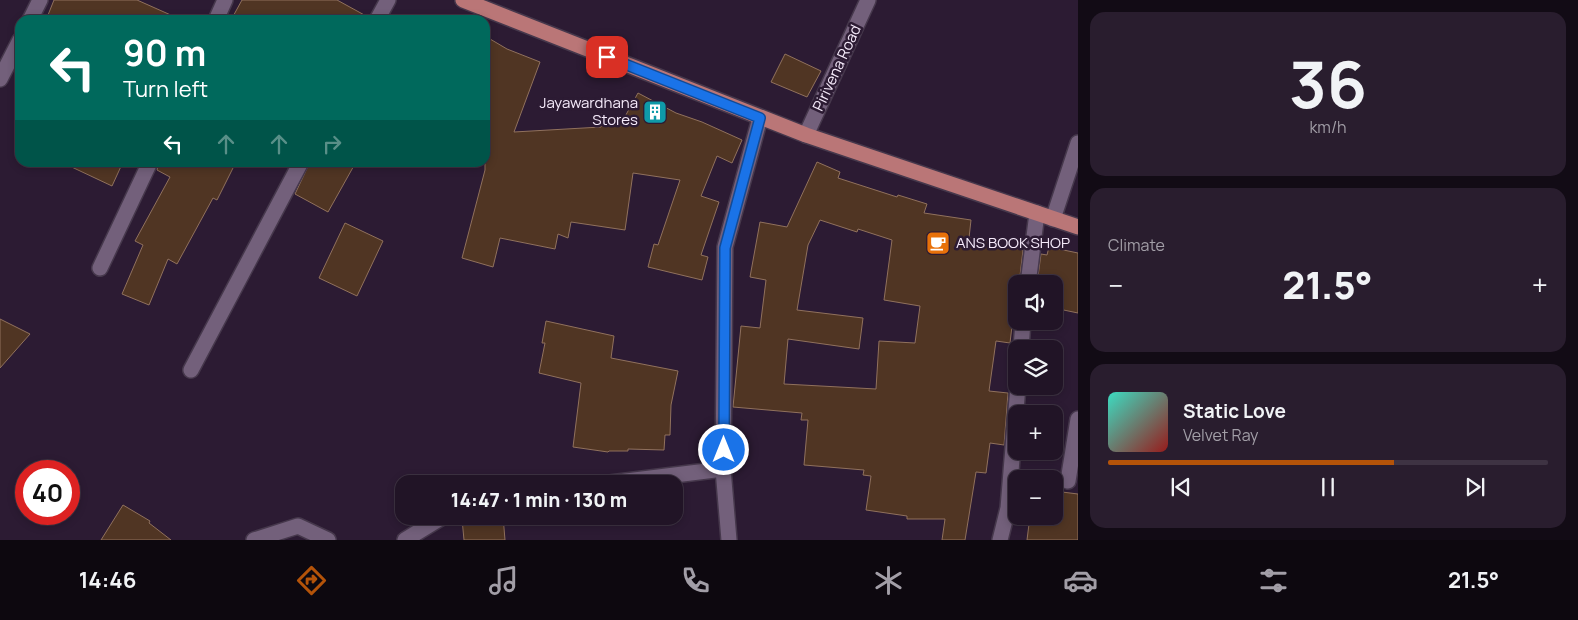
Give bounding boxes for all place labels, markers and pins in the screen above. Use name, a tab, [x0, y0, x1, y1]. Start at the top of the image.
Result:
pin	[586, 36, 628, 78]
place label: Jayawardhana Stores	[539, 92, 638, 130]
building icon: Jayawardhana Stores	[642, 99, 668, 125]
cafe icon: ANS BOOK SHOP	[925, 230, 951, 256]
place label: ANS BOOK SHOP	[956, 232, 1070, 253]

